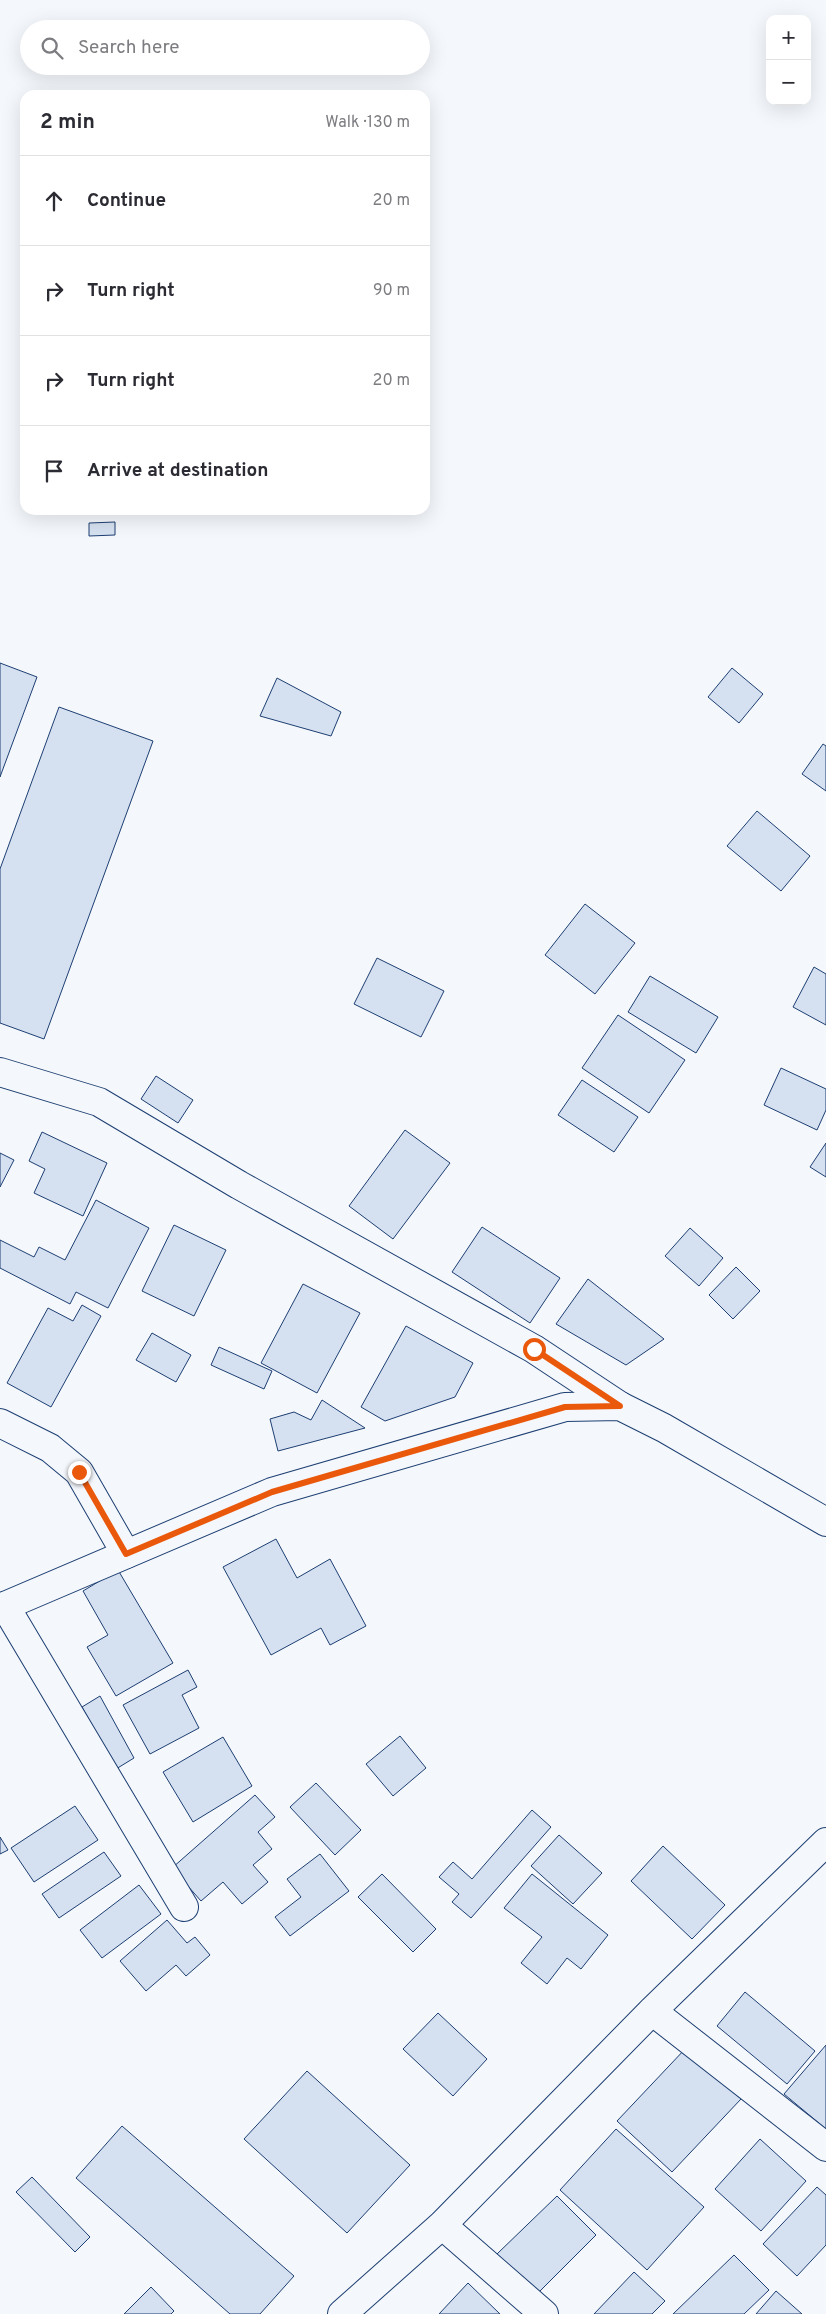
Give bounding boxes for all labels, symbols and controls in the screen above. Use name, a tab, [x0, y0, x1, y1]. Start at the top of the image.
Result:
map controls	[766, 15, 811, 105]
button: +	[766, 15, 811, 60]
search box	[20, 20, 430, 75]
icon: search	[38, 34, 66, 62]
text: Search here	[78, 36, 180, 60]
button: −	[766, 60, 811, 105]
text: 2 min	[40, 109, 95, 136]
text: Walk · 130 m	[325, 113, 410, 133]
icon: ahead	[40, 187, 68, 215]
text: Continue	[87, 189, 166, 213]
text: 20 m	[373, 191, 410, 211]
icon: right	[40, 277, 68, 305]
text: Turn right	[87, 279, 175, 303]
text: 90 m	[373, 281, 410, 301]
icon: right	[40, 367, 68, 395]
text: Turn right	[87, 369, 175, 393]
text: 20 m	[373, 371, 410, 391]
icon: arrive	[40, 457, 68, 485]
text: Arrive at destination	[87, 459, 268, 483]
route start	[523, 1338, 546, 1361]
route end	[68, 1461, 91, 1484]

